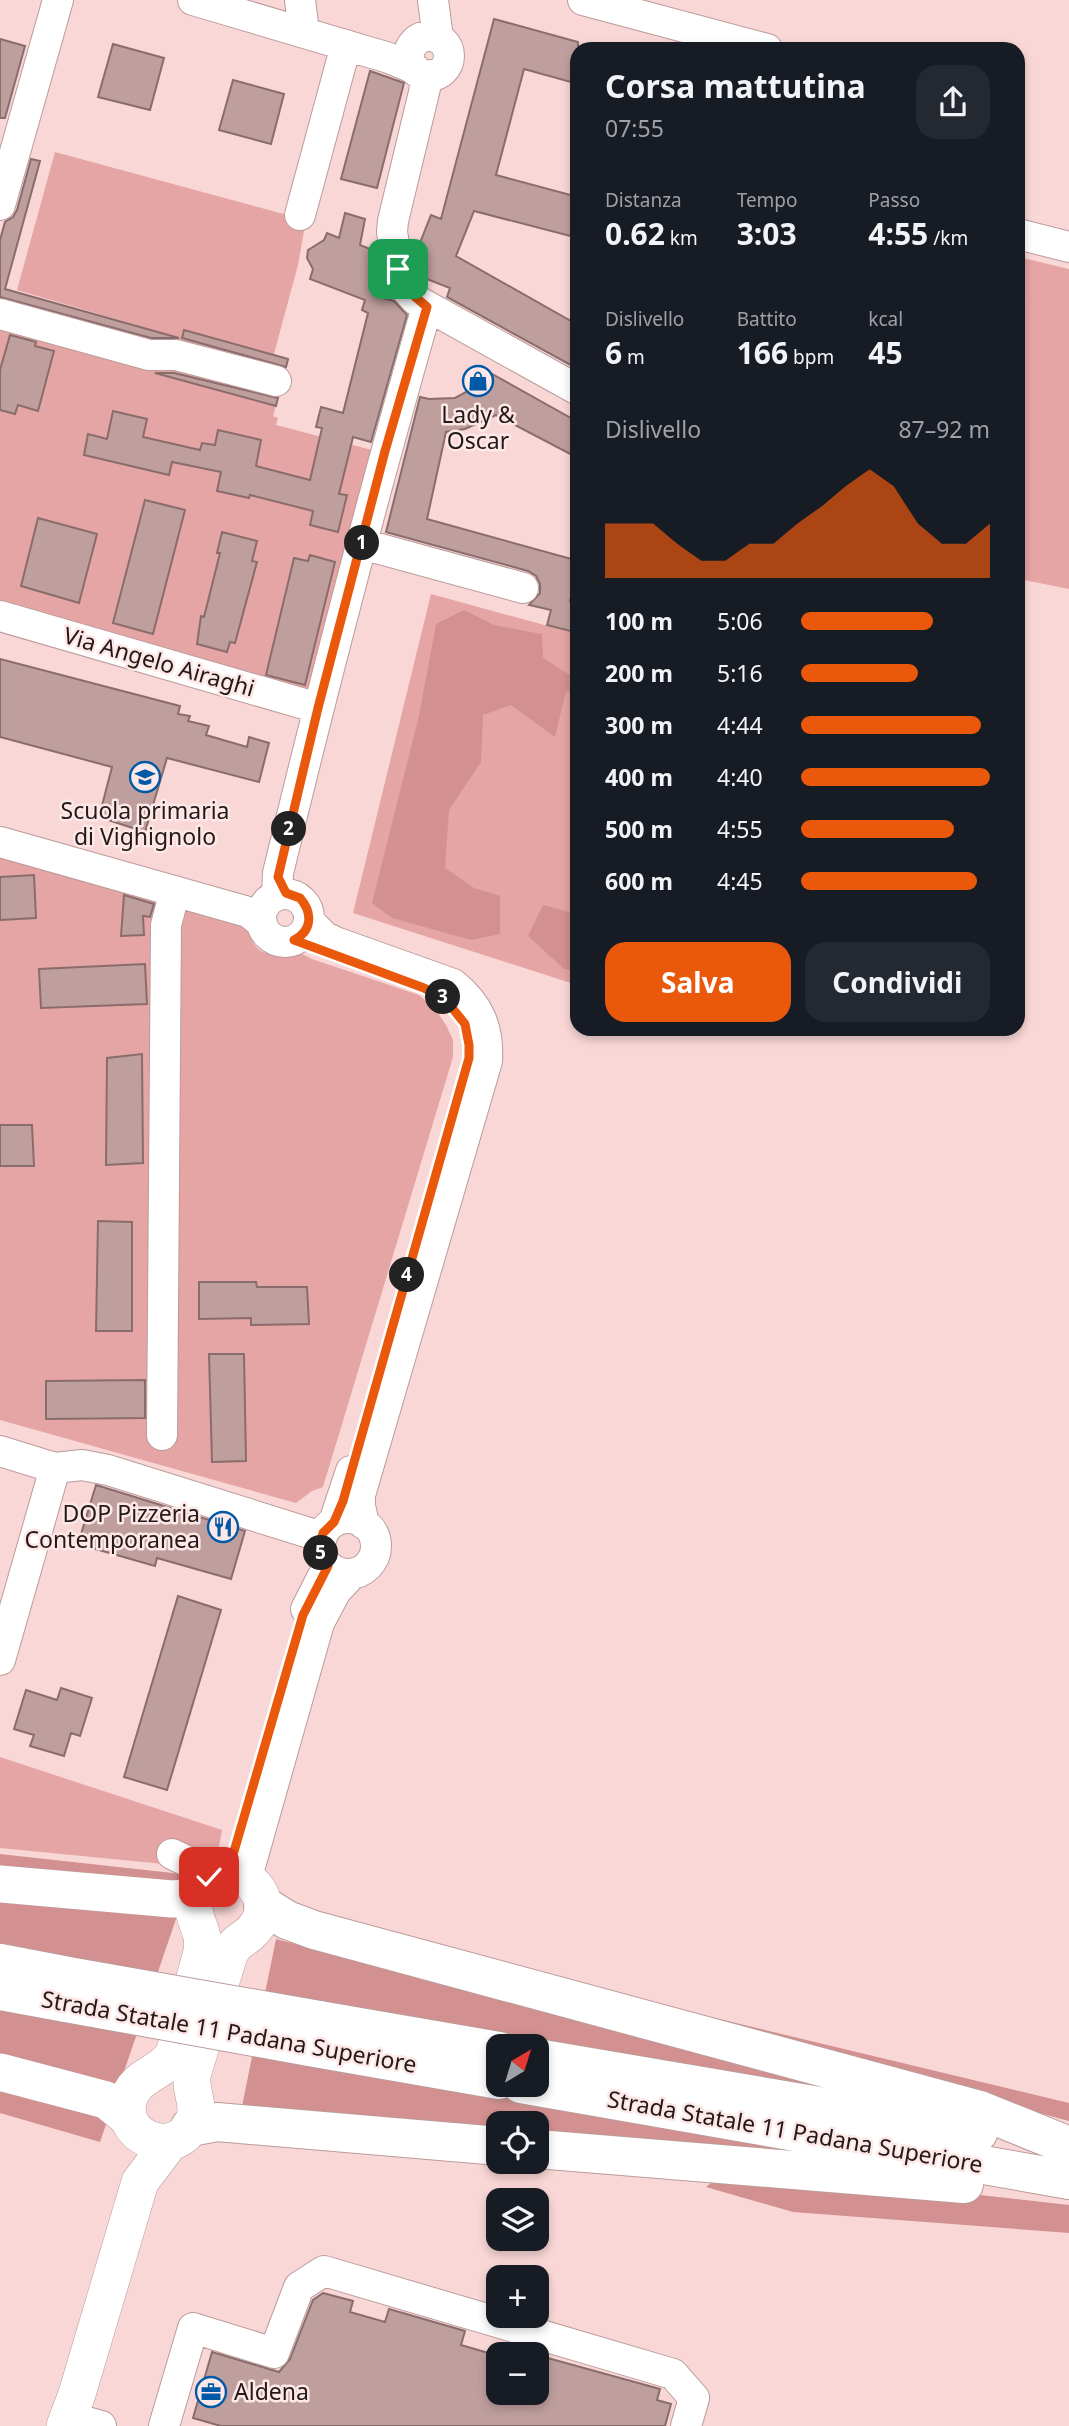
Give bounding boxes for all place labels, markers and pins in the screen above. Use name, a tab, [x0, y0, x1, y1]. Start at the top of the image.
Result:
pin	[368, 239, 428, 299]
shop icon: Lady & Oscar	[461, 364, 495, 398]
place label: Lady & Oscar	[441, 398, 515, 456]
pin: 1	[344, 526, 380, 560]
school or university icon: Scuola primaria di Vighignolo	[128, 760, 162, 794]
place label: Scuola primaria di Vighignolo	[61, 794, 229, 852]
pin: 2	[272, 812, 306, 846]
pin: 3	[426, 979, 460, 1014]
pin: 4	[390, 1258, 424, 1292]
place label: DOP Pizzeria Contemporanea	[24, 1497, 200, 1555]
restaurant icon: DOP Pizzeria Contemporanea	[206, 1510, 240, 1544]
pin: 5	[304, 1536, 338, 1570]
pin	[179, 1847, 239, 1907]
office icon: Aldena	[194, 2375, 228, 2409]
place label: Aldena	[234, 2375, 309, 2407]

